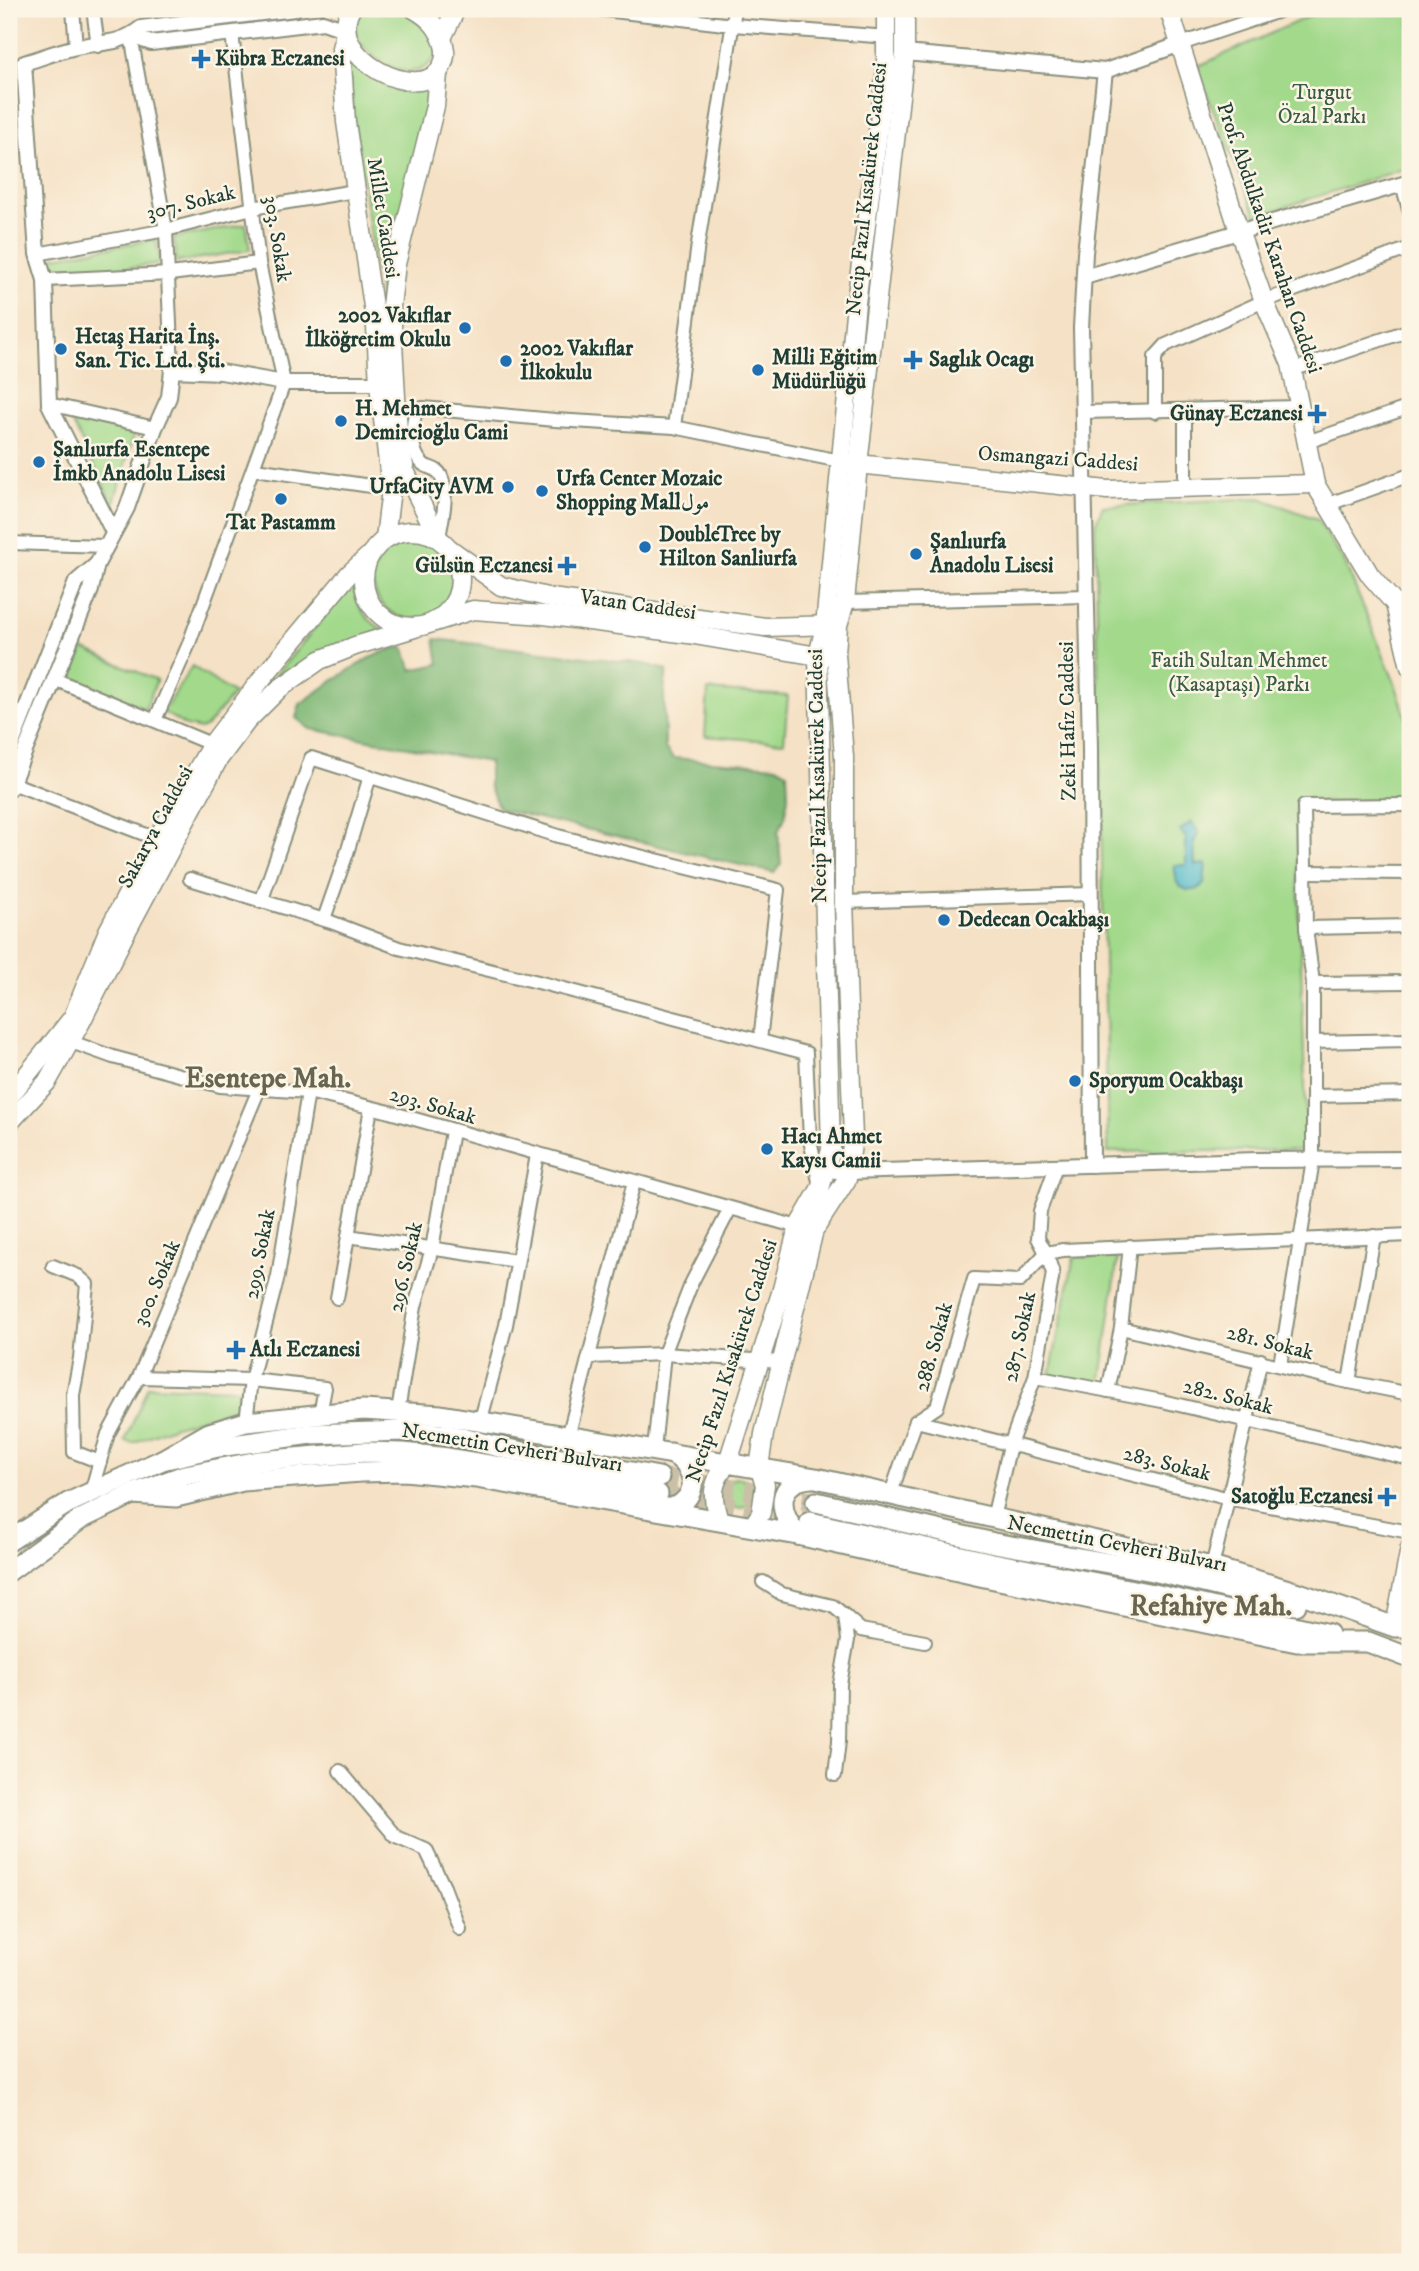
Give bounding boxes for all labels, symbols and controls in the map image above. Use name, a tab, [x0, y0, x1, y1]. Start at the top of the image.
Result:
place label: Kübra Eczanesi	[215, 46, 345, 72]
marker: Kübra Eczanesi	[193, 51, 209, 67]
street label: Necip Fazıl Kısakürek Caddesi	[841, 61, 893, 317]
park label: Turgut Özal Parkı	[1278, 80, 1366, 130]
street label: Prof. Abdulkadir Karahan Caddesi	[1210, 99, 1328, 377]
street label: Millet Caddesi	[361, 156, 405, 280]
street label: 307. Sokak	[144, 179, 239, 227]
street label: 303. Sokak	[257, 194, 297, 285]
place label: 2002 Vakıflar İlköğretim Okulu	[305, 303, 452, 353]
marker: 2002 Vakıflar İlköğretim Okulu	[457, 320, 473, 336]
place label: Hetaş Harita İnş. San. Tic. Ltd. Şti.	[75, 322, 225, 374]
place label: 2002 Vakıflar İlkokulu	[520, 336, 634, 386]
marker: Hetaş Harita İnş. San. Tic. Ltd. Şti.	[53, 341, 69, 357]
place label: Milli Eğitim Müdürlüğü	[772, 345, 878, 395]
place label: Saglık Ocagı	[929, 347, 1035, 373]
marker: Saglık Ocagı	[903, 350, 923, 370]
marker: 2002 Vakıflar İlkokulu	[498, 353, 514, 369]
marker: Milli Eğitim Müdürlüğü	[750, 362, 766, 378]
place label: H. Mehmet Demircioğlu Cami	[355, 396, 509, 446]
place label: Günay Eczanesi	[1170, 401, 1304, 427]
marker: Günay Eczanesi	[1309, 406, 1325, 422]
marker: H. Mehmet Demircioğlu Cami	[333, 413, 349, 429]
place label: Şanlıurfa Esentepe İmkb Anadolu Lisesi	[53, 437, 226, 487]
street label: Osmangazi Caddesi	[977, 440, 1139, 478]
marker: Şanlıurfa Esentepe İmkb Anadolu Lisesi	[31, 454, 47, 470]
place label: Urfa Center Mozaic Shopping Mallمول	[556, 466, 722, 516]
place label: UrfaCity AVM	[369, 474, 494, 500]
marker: UrfaCity AVM	[500, 479, 516, 495]
marker: Urfa Center Mozaic Shopping Mallمول	[534, 483, 550, 499]
marker: Tat Pastamm	[273, 491, 289, 507]
place label: Tat Pastamm	[225, 510, 336, 536]
place label: DoubleTree by Hilton Sanliurfa	[659, 522, 798, 572]
place label: Şanlıurfa Anadolu Lisesi	[929, 529, 1054, 579]
marker: DoubleTree by Hilton Sanliurfa	[637, 539, 653, 555]
marker: Şanlıurfa Anadolu Lisesi	[908, 546, 924, 562]
place label: Gülsün Eczanesi	[415, 553, 554, 579]
marker: Gülsün Eczanesi	[559, 558, 575, 574]
street label: Vatan Caddesi	[577, 584, 698, 626]
street label: Zeki Hafız Caddesi	[1054, 641, 1082, 801]
park label: Fatih Sultan Mehmet (Kasaptaşı) Parkı	[1150, 648, 1328, 698]
street label: Necip Fazıl Kısakürek Caddesi	[803, 649, 833, 903]
street label: Sakarya Caddesi	[113, 761, 199, 893]
place label: Dedecan Ocakbaşı	[958, 907, 1110, 933]
marker: Dedecan Ocakbaşı	[936, 912, 952, 928]
district label: Esentepe Mah.	[185, 1061, 351, 1096]
place label: Sporyum Ocakbaşı	[1089, 1068, 1244, 1094]
marker: Sporyum Ocakbaşı	[1067, 1073, 1083, 1089]
street label: 293. Sokak	[387, 1081, 480, 1131]
place label: Hacı Ahmet Kaysı Camii	[781, 1124, 882, 1174]
marker: Hacı Ahmet Kaysı Camii	[759, 1141, 775, 1157]
street label: 299. Sokak	[238, 1206, 282, 1301]
street label: 296. Sokak	[383, 1219, 429, 1315]
street label: 300. Sokak	[127, 1236, 187, 1330]
street label: Necip Fazıl Kısakürek Caddesi	[680, 1236, 784, 1486]
street label: 287. Sokak	[998, 1289, 1042, 1385]
street label: 288. Sokak	[909, 1299, 959, 1395]
street label: 281. Sokak	[1224, 1320, 1317, 1367]
place label: Atlı Eczanesi	[249, 1337, 361, 1363]
marker: Atlı Eczanesi	[228, 1342, 244, 1358]
street label: 282. Sokak	[1180, 1373, 1276, 1421]
street label: Necmettin Cevheri Bulvarı	[400, 1418, 624, 1478]
street label: 283. Sokak	[1121, 1441, 1214, 1488]
place label: Satoğlu Eczanesi	[1231, 1484, 1374, 1510]
marker: Satoğlu Eczanesi	[1379, 1489, 1395, 1505]
street label: Necmettin Cevheri Bulvarı	[1005, 1510, 1229, 1578]
district label: Refahiye Mah.	[1130, 1589, 1292, 1624]

